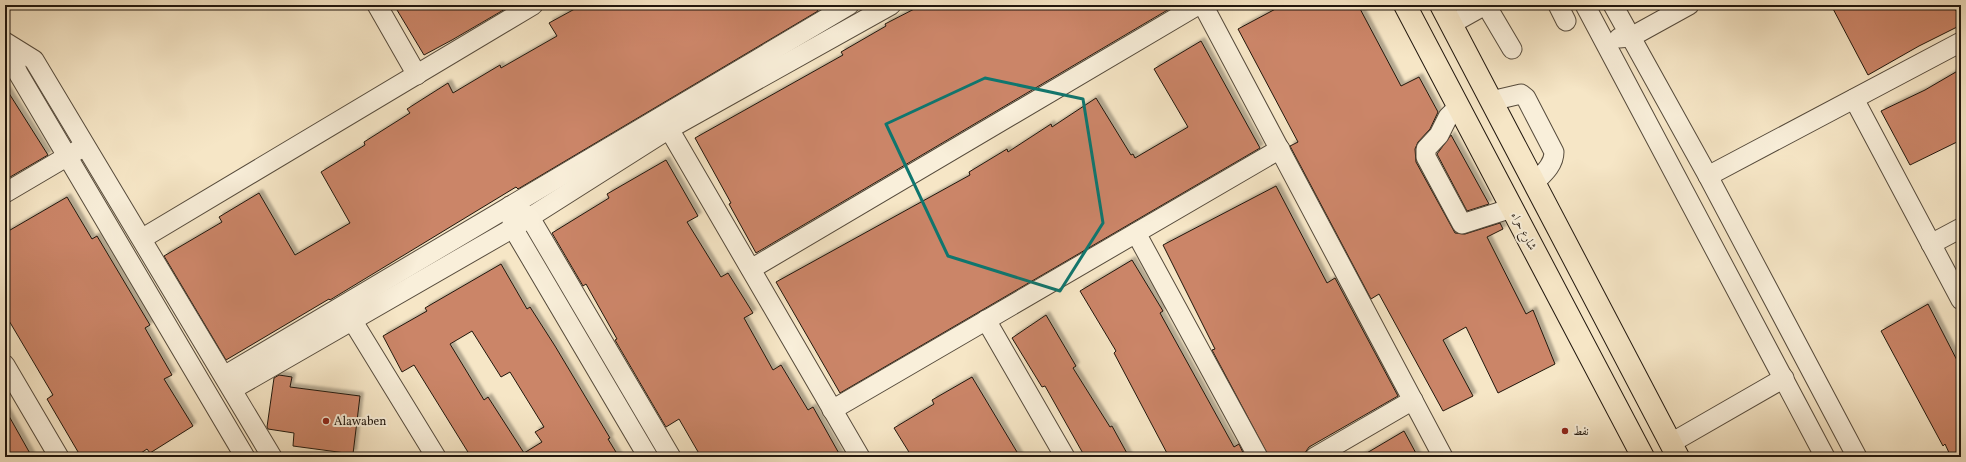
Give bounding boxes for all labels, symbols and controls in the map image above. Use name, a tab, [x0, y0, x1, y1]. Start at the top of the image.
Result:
street label: شارع حراء	[1505, 210, 1540, 254]
place label: Alawaben	[334, 414, 386, 430]
marker: Alawaben	[321, 416, 331, 426]
place label: نفط	[1573, 424, 1589, 440]
marker: نفط	[1560, 426, 1570, 436]

